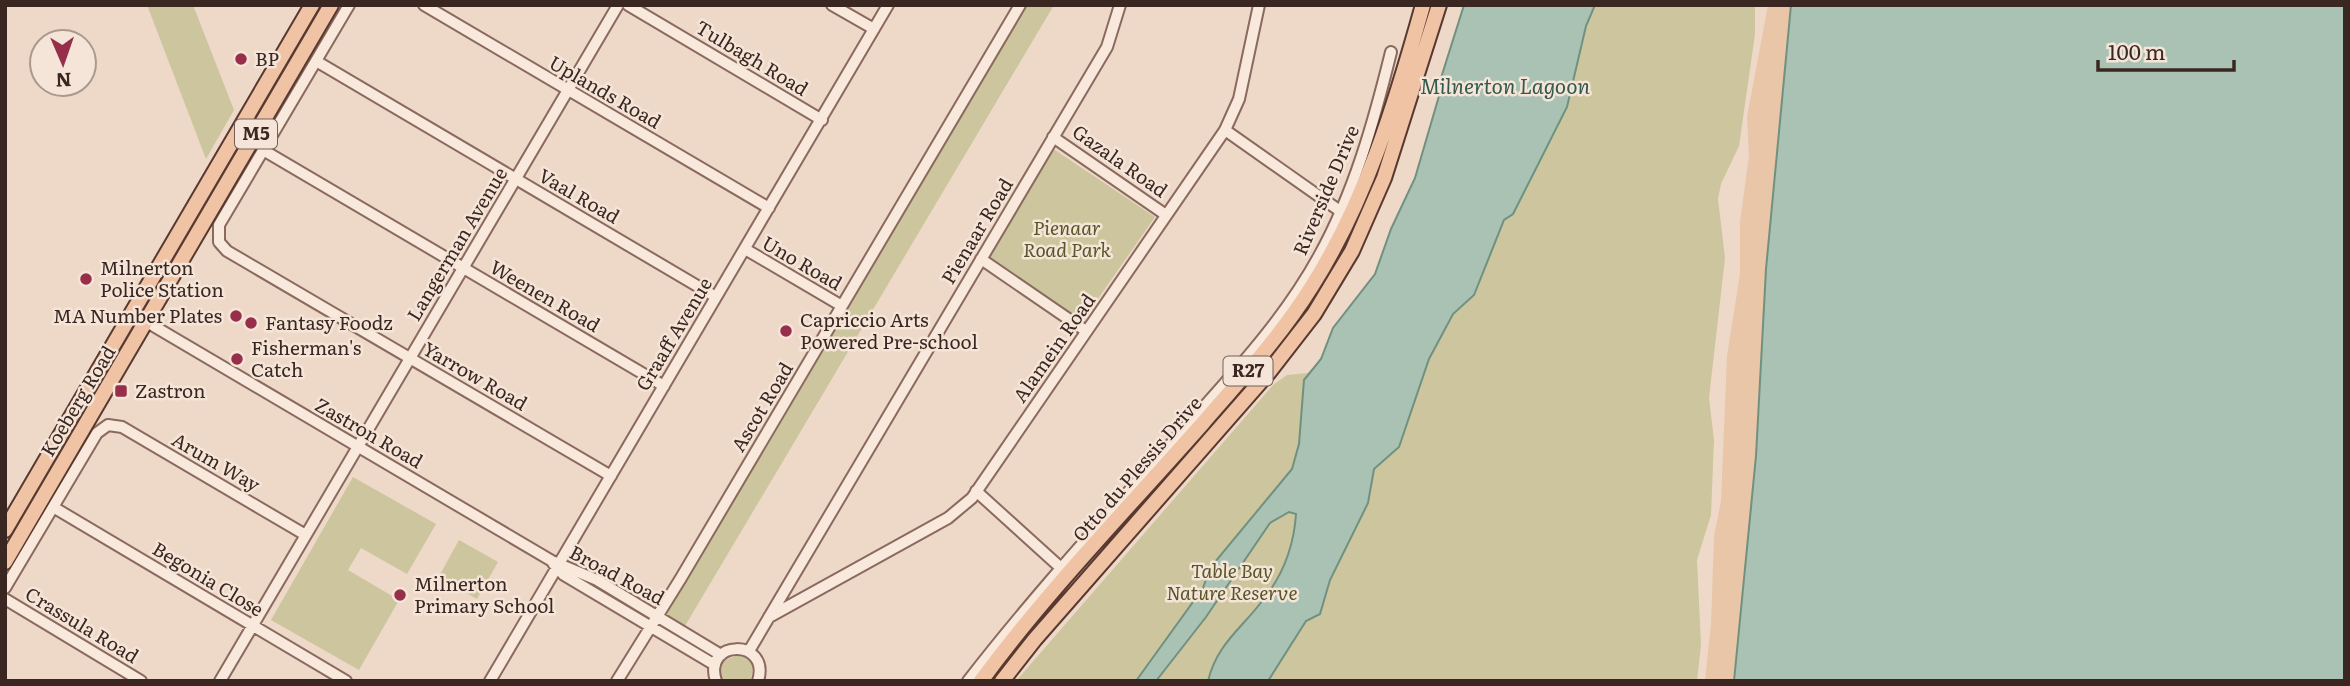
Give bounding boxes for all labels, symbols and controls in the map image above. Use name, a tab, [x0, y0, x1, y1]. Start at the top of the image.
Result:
street label: Tulbagh Road	[691, 13, 814, 102]
north arrow	[28, 28, 98, 98]
scale bar	[2098, 28, 2234, 72]
text: 100 m	[2108, 35, 2165, 66]
place label: BP	[255, 44, 279, 72]
street label: Uplands Road	[544, 48, 667, 135]
marker: BP	[233, 51, 249, 67]
text: N	[55, 67, 72, 95]
water label: Milnerton Lagoon	[1420, 69, 1590, 100]
street label: Gazala Road	[1067, 117, 1174, 204]
road number: M5	[235, 119, 277, 148]
street label: Riverside Drive	[1285, 120, 1365, 259]
street label: Langerman Avenue	[399, 161, 513, 326]
street label: Vaal Road	[534, 161, 626, 230]
street label: Pienaar Road	[933, 172, 1019, 289]
park label: Pienaar Road Park	[1023, 213, 1112, 263]
street label: Uno Road	[757, 228, 848, 297]
street label: Weenen Road	[485, 252, 606, 338]
place label: Milnerton Police Station	[100, 253, 224, 303]
marker: Milnerton Police Station	[78, 271, 94, 287]
street label: Graaff Avenue	[628, 271, 718, 396]
street label: Alamein Road	[1005, 287, 1101, 408]
place label: MA Number Plates	[53, 301, 222, 329]
place label: Capriccio Arts Powered Pre-school	[800, 305, 978, 355]
marker: MA Number Plates	[228, 308, 244, 324]
place label: Fantasy Foodz	[265, 308, 393, 336]
marker: Fantasy Foodz	[243, 315, 259, 331]
marker: Capriccio Arts Powered Pre-school	[778, 323, 794, 339]
place label: Fisherman's Catch	[251, 333, 362, 383]
street label: Yarrow Road	[418, 334, 533, 417]
street label: Koeberg Road	[33, 339, 122, 461]
marker: Fisherman's Catch	[229, 351, 245, 367]
street label: Ascot Road	[723, 356, 799, 457]
road number: R27	[1224, 356, 1272, 386]
place label: Zastron	[135, 376, 206, 404]
marker: Zastron	[113, 383, 129, 399]
street label: Otto du Plessis Drive	[1065, 389, 1208, 547]
street label: Zastron Road	[310, 390, 429, 475]
street label: Arum Way	[167, 425, 266, 498]
street label: Begonia Close	[148, 534, 269, 622]
street label: Broad Road	[565, 537, 670, 611]
park label: Table Bay Nature Reserve	[1166, 556, 1298, 606]
place label: Milnerton Primary School	[414, 569, 555, 619]
street label: Crassula Road	[20, 579, 145, 669]
marker: Milnerton Primary School	[392, 587, 408, 603]

